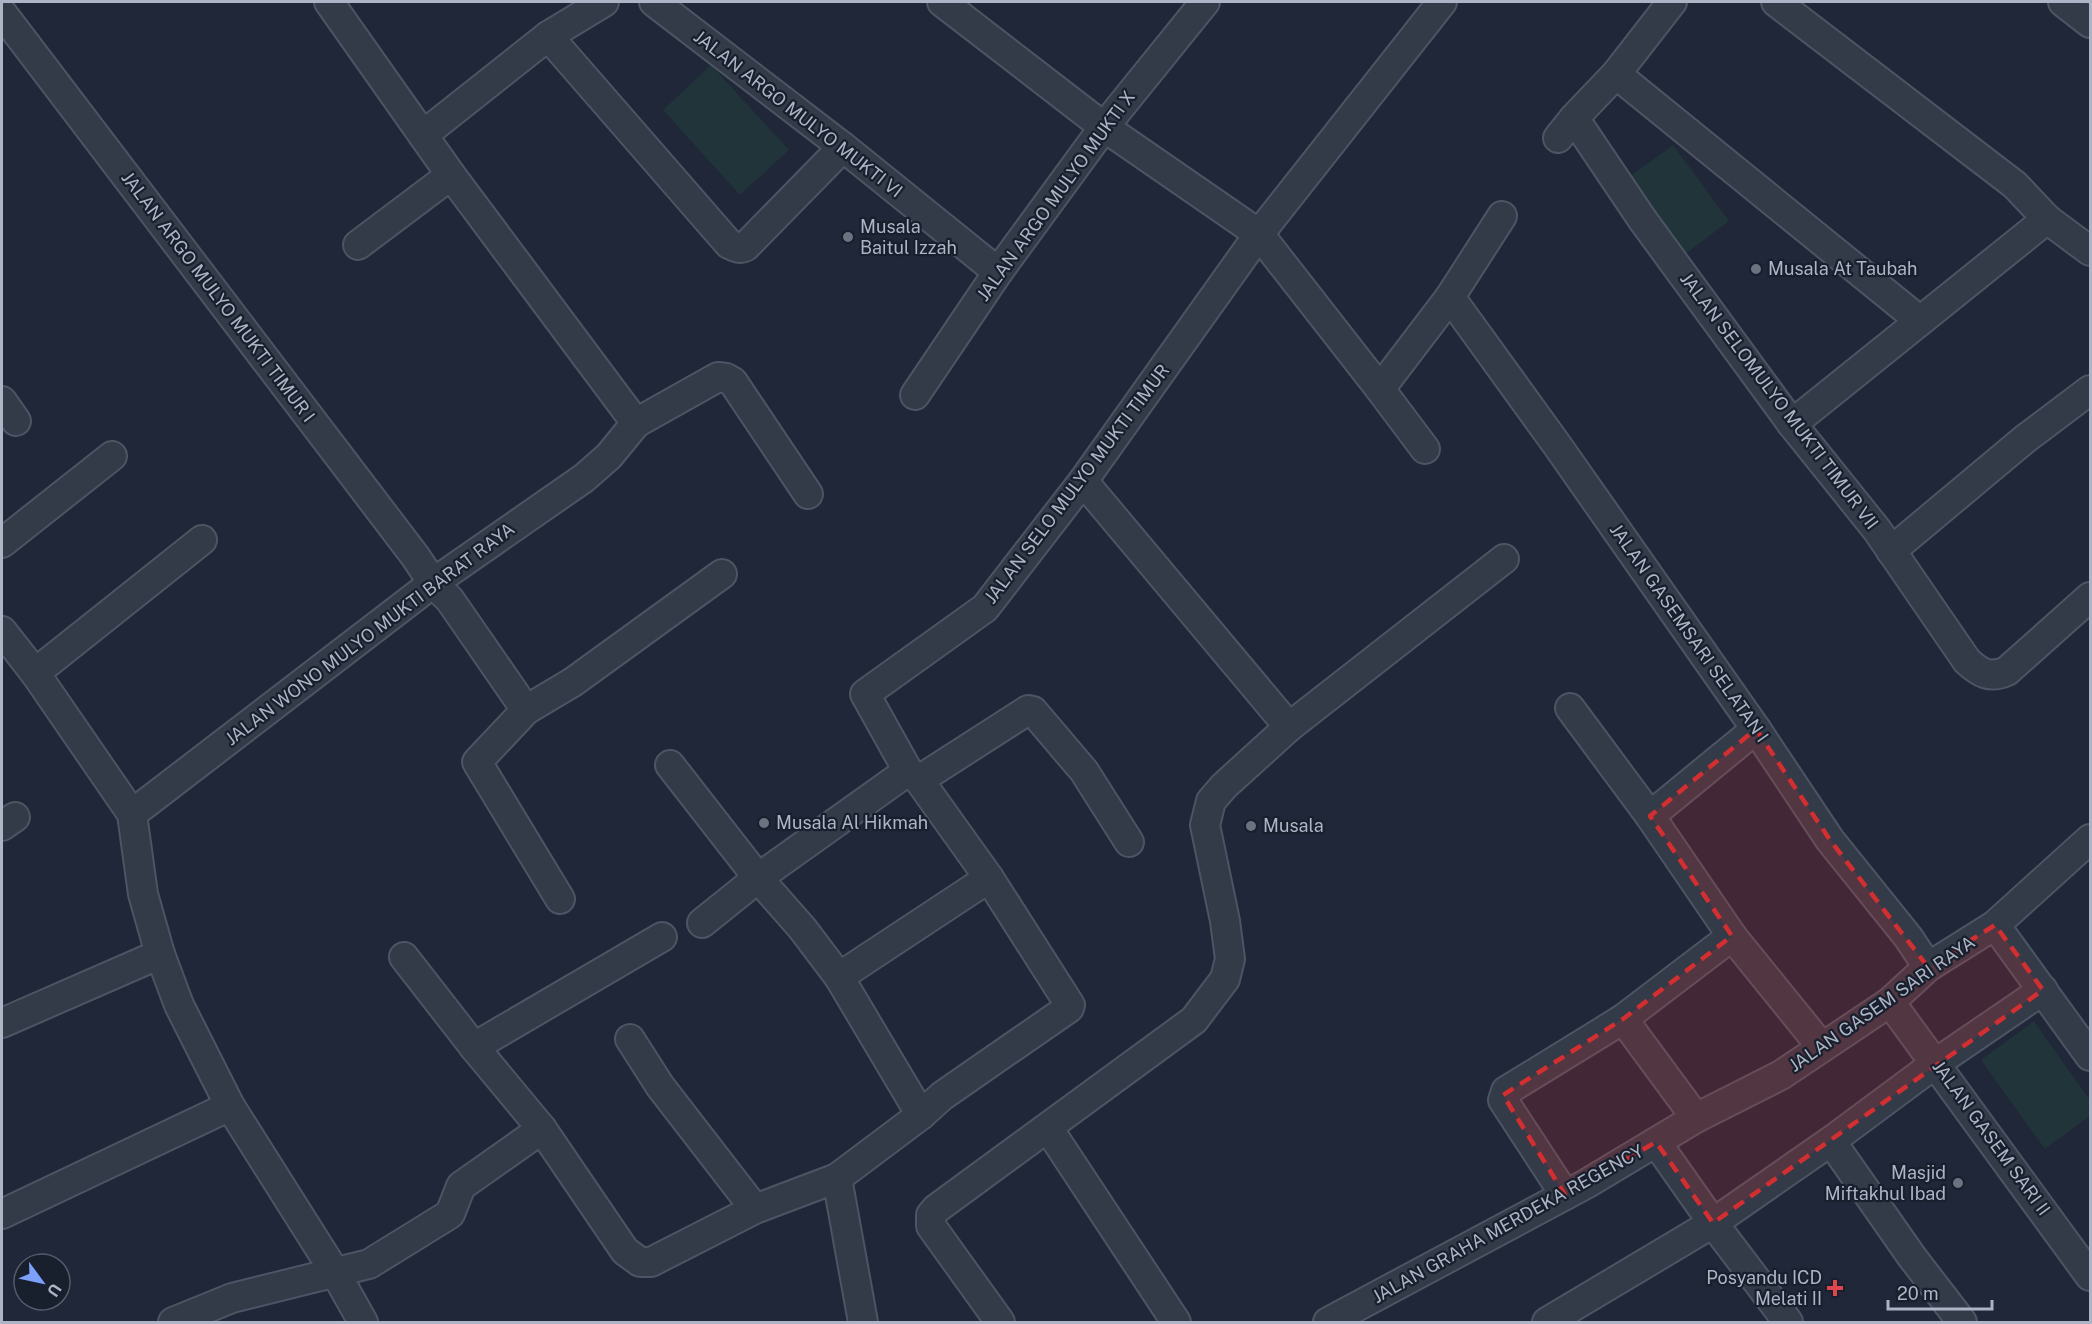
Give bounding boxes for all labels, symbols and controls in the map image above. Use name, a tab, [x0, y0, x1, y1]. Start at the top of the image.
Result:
street label: JALAN ARGO MULYO MUKTI VI	[690, 26, 907, 202]
street label: JALAN ARGO MULYO MUKTI X	[972, 87, 1139, 305]
street label: JALAN ARGO MULYO MUKTI TIMUR I	[117, 167, 320, 426]
place label: Musala Baitul Izzah	[860, 216, 957, 258]
marker: Musala Baitul Izzah	[841, 230, 855, 244]
place label: Musala At Taubah	[1768, 258, 1917, 279]
marker: Musala At Taubah	[1749, 262, 1763, 276]
street label: JALAN SELOMULYO MUKTI TIMUR VII	[1676, 268, 1883, 533]
street label: JALAN SELO MULYO MUKTI TIMUR	[980, 360, 1173, 607]
street label: JALAN WONO MULYO MUKTI BARAT RAYA	[221, 518, 519, 749]
street label: JALAN GASEMSARI SELATAN I	[1606, 519, 1773, 746]
place label: Musala Al Hikmah	[776, 812, 928, 833]
place label: Musala	[1263, 815, 1324, 836]
marker: Musala Al Hikmah	[757, 816, 771, 830]
marker: Musala	[1244, 819, 1258, 833]
street label: JALAN GASEM SARI RAYA	[1785, 931, 1979, 1076]
street label: JALAN GASEM SARI II	[1928, 1056, 2055, 1219]
street label: JALAN GRAHA MERDEKA REGENCY	[1368, 1140, 1647, 1307]
place label: Masjid Miftakhul Ibad	[1825, 1162, 1946, 1204]
marker: Masjid Miftakhul Ibad	[1951, 1176, 1965, 1190]
north arrow	[12, 1252, 72, 1312]
place label: Posyandu ICD Melati II	[1706, 1267, 1822, 1309]
scale bar	[1888, 1273, 1992, 1311]
marker: Posyandu ICD Melati II	[1826, 1279, 1844, 1297]
text: U	[43, 1280, 65, 1300]
text: 20 m	[1897, 1283, 1939, 1304]

